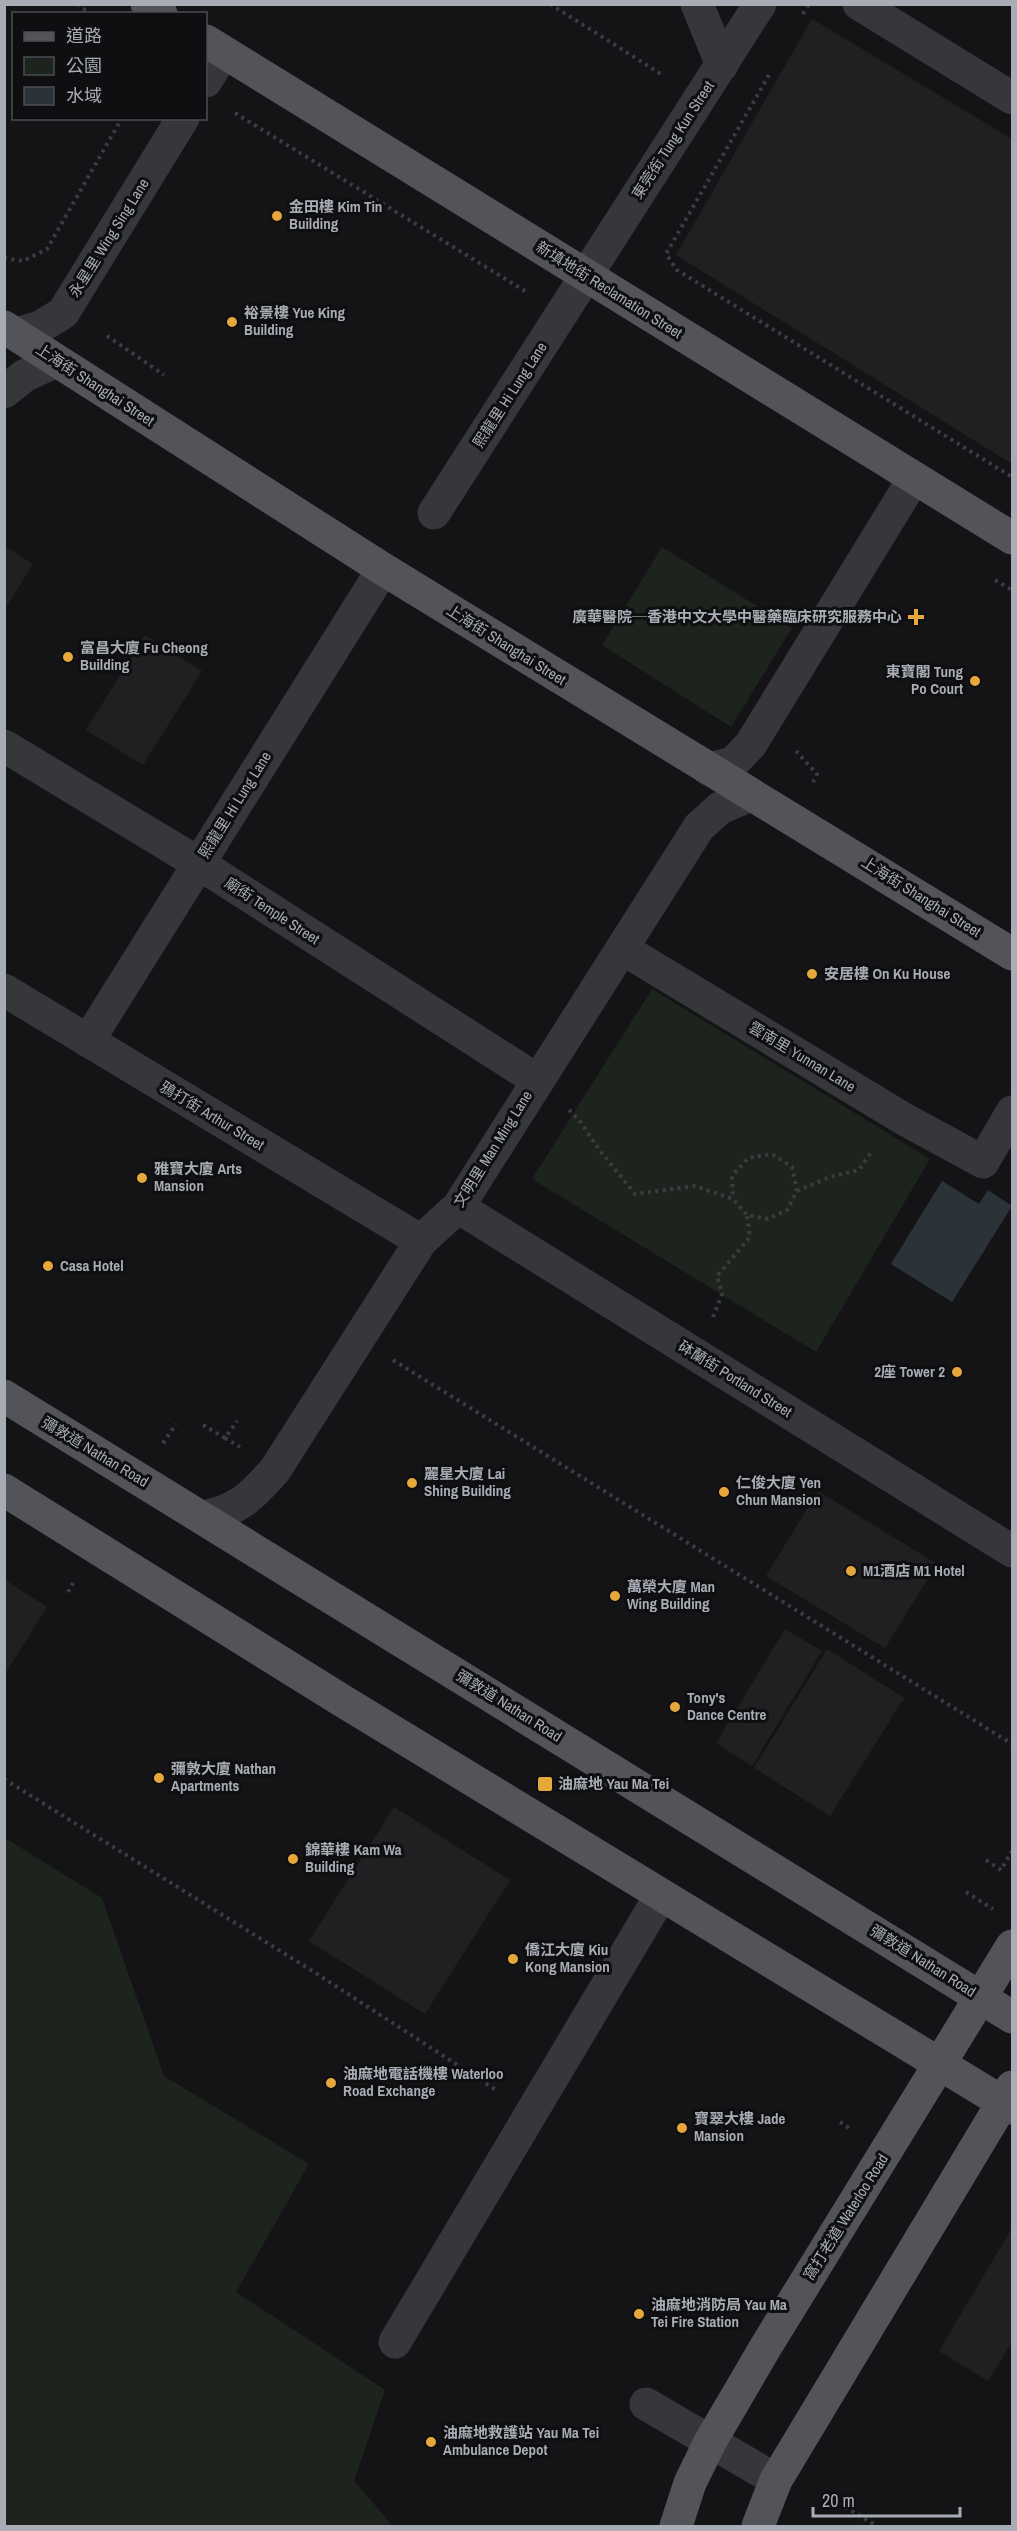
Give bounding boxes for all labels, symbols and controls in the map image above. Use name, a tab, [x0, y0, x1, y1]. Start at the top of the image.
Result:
legend	[12, 12, 207, 120]
text: 道路	[66, 23, 102, 48]
text: 公園	[66, 53, 102, 78]
street label: 東莞街 Tung Kun Street	[626, 76, 719, 203]
text: 水域	[66, 83, 102, 108]
street label: 永星里 Wing Sing Lane	[63, 174, 154, 301]
place label: 金田樓 Kim Tin Building	[289, 196, 382, 234]
marker: 金田樓 Kim Tin Building	[270, 209, 284, 223]
street label: 新填地街 Reclamation Street	[532, 236, 687, 343]
place label: 裕景樓 Yue King Building	[244, 302, 346, 340]
marker: 裕景樓 Yue King Building	[225, 315, 239, 329]
street label: 上海街 Shanghai Street	[32, 338, 159, 431]
street label: 熙龍里 Hi Lung Lane	[467, 338, 552, 452]
street label: 上海街 Shanghai Street	[442, 599, 571, 690]
place label: 廣華醫院─香港中文大學中醫藥臨床研究服務中心	[572, 606, 902, 627]
marker: 廣華醫院─香港中文大學中醫藥臨床研究服務中心	[907, 608, 925, 626]
place label: 富昌大廈 Fu Cheong Building	[80, 637, 208, 675]
marker: 富昌大廈 Fu Cheong Building	[61, 650, 75, 664]
place label: 東寶閣 Tung Po Court	[885, 661, 963, 699]
marker: 東寶閣 Tung Po Court	[968, 674, 982, 688]
street label: 熙龍里 Hi Lung Lane	[193, 747, 276, 862]
street label: 上海街 Shanghai Street	[857, 851, 986, 942]
street label: 廟街 Temple Street	[221, 872, 324, 949]
place label: 安居樓 On Ku House	[824, 963, 950, 984]
marker: 安居樓 On Ku House	[805, 967, 819, 981]
street label: 雲南里 Yunnan Lane	[745, 1016, 860, 1097]
street label: 鴉打街 Arthur Street	[156, 1076, 269, 1155]
street label: 文明里 Man Ming Lane	[448, 1086, 537, 1211]
place label: 雅寶大廈 Arts Mansion	[154, 1158, 242, 1196]
marker: 雅寶大廈 Arts Mansion	[135, 1171, 149, 1185]
place label: Casa Hotel	[60, 1255, 124, 1276]
marker: Casa Hotel	[41, 1259, 55, 1273]
street label: 砵蘭街 Portland Street	[674, 1335, 797, 1422]
place label: 2座 Tower 2	[874, 1361, 945, 1382]
marker: 2座 Tower 2	[950, 1365, 964, 1379]
street label: 彌敦道 Nathan Road	[38, 1411, 152, 1492]
place label: 麗星大廈 Lai Shing Building	[424, 1463, 511, 1501]
place label: 仁俊大廈 Yen Chun Mansion	[736, 1472, 821, 1510]
marker: 麗星大廈 Lai Shing Building	[405, 1476, 419, 1490]
marker: 仁俊大廈 Yen Chun Mansion	[717, 1485, 731, 1499]
place label: M1酒店 M1 Hotel	[863, 1560, 965, 1581]
marker: M1酒店 M1 Hotel	[844, 1564, 858, 1578]
place label: 萬榮大廈 Man Wing Building	[627, 1576, 715, 1614]
marker: 萬榮大廈 Man Wing Building	[608, 1589, 622, 1603]
street label: 彌敦道 Nathan Road	[452, 1665, 566, 1747]
place label: Tony's Dance Centre	[687, 1687, 766, 1725]
marker: Tony's Dance Centre	[668, 1700, 682, 1714]
place label: 彌敦大廈 Nathan Apartments	[171, 1758, 276, 1796]
marker: 彌敦大廈 Nathan Apartments	[152, 1771, 166, 1785]
place label: 油麻地 Yau Ma Tei	[558, 1773, 669, 1794]
marker: 油麻地 Yau Ma Tei	[536, 1775, 554, 1793]
place label: 錦華樓 Kam Wa Building	[305, 1839, 402, 1877]
marker: 錦華樓 Kam Wa Building	[286, 1852, 300, 1866]
street label: 彌敦道 Nathan Road	[866, 1920, 980, 2002]
place label: 僑江大廈 Kiu Kong Mansion	[525, 1939, 610, 1977]
marker: 僑江大廈 Kiu Kong Mansion	[506, 1952, 520, 1966]
place label: 油麻地電話機樓 Waterloo Road Exchange	[343, 2063, 504, 2101]
marker: 油麻地電話機樓 Waterloo Road Exchange	[324, 2076, 338, 2090]
place label: 寶翠大樓 Jade Mansion	[694, 2108, 786, 2146]
marker: 寶翠大樓 Jade Mansion	[675, 2121, 689, 2135]
street label: 窩打老道 Waterloo Road	[798, 2150, 893, 2284]
place label: 油麻地消防局 Yau Ma Tei Fire Station	[651, 2294, 787, 2332]
marker: 油麻地消防局 Yau Ma Tei Fire Station	[632, 2307, 646, 2321]
place label: 油麻地救護站 Yau Ma Tei Ambulance Depot	[443, 2422, 599, 2460]
marker: 油麻地救護站 Yau Ma Tei Ambulance Depot	[424, 2435, 438, 2449]
scale bar	[813, 2480, 960, 2518]
text: 20 m	[822, 2488, 855, 2513]

